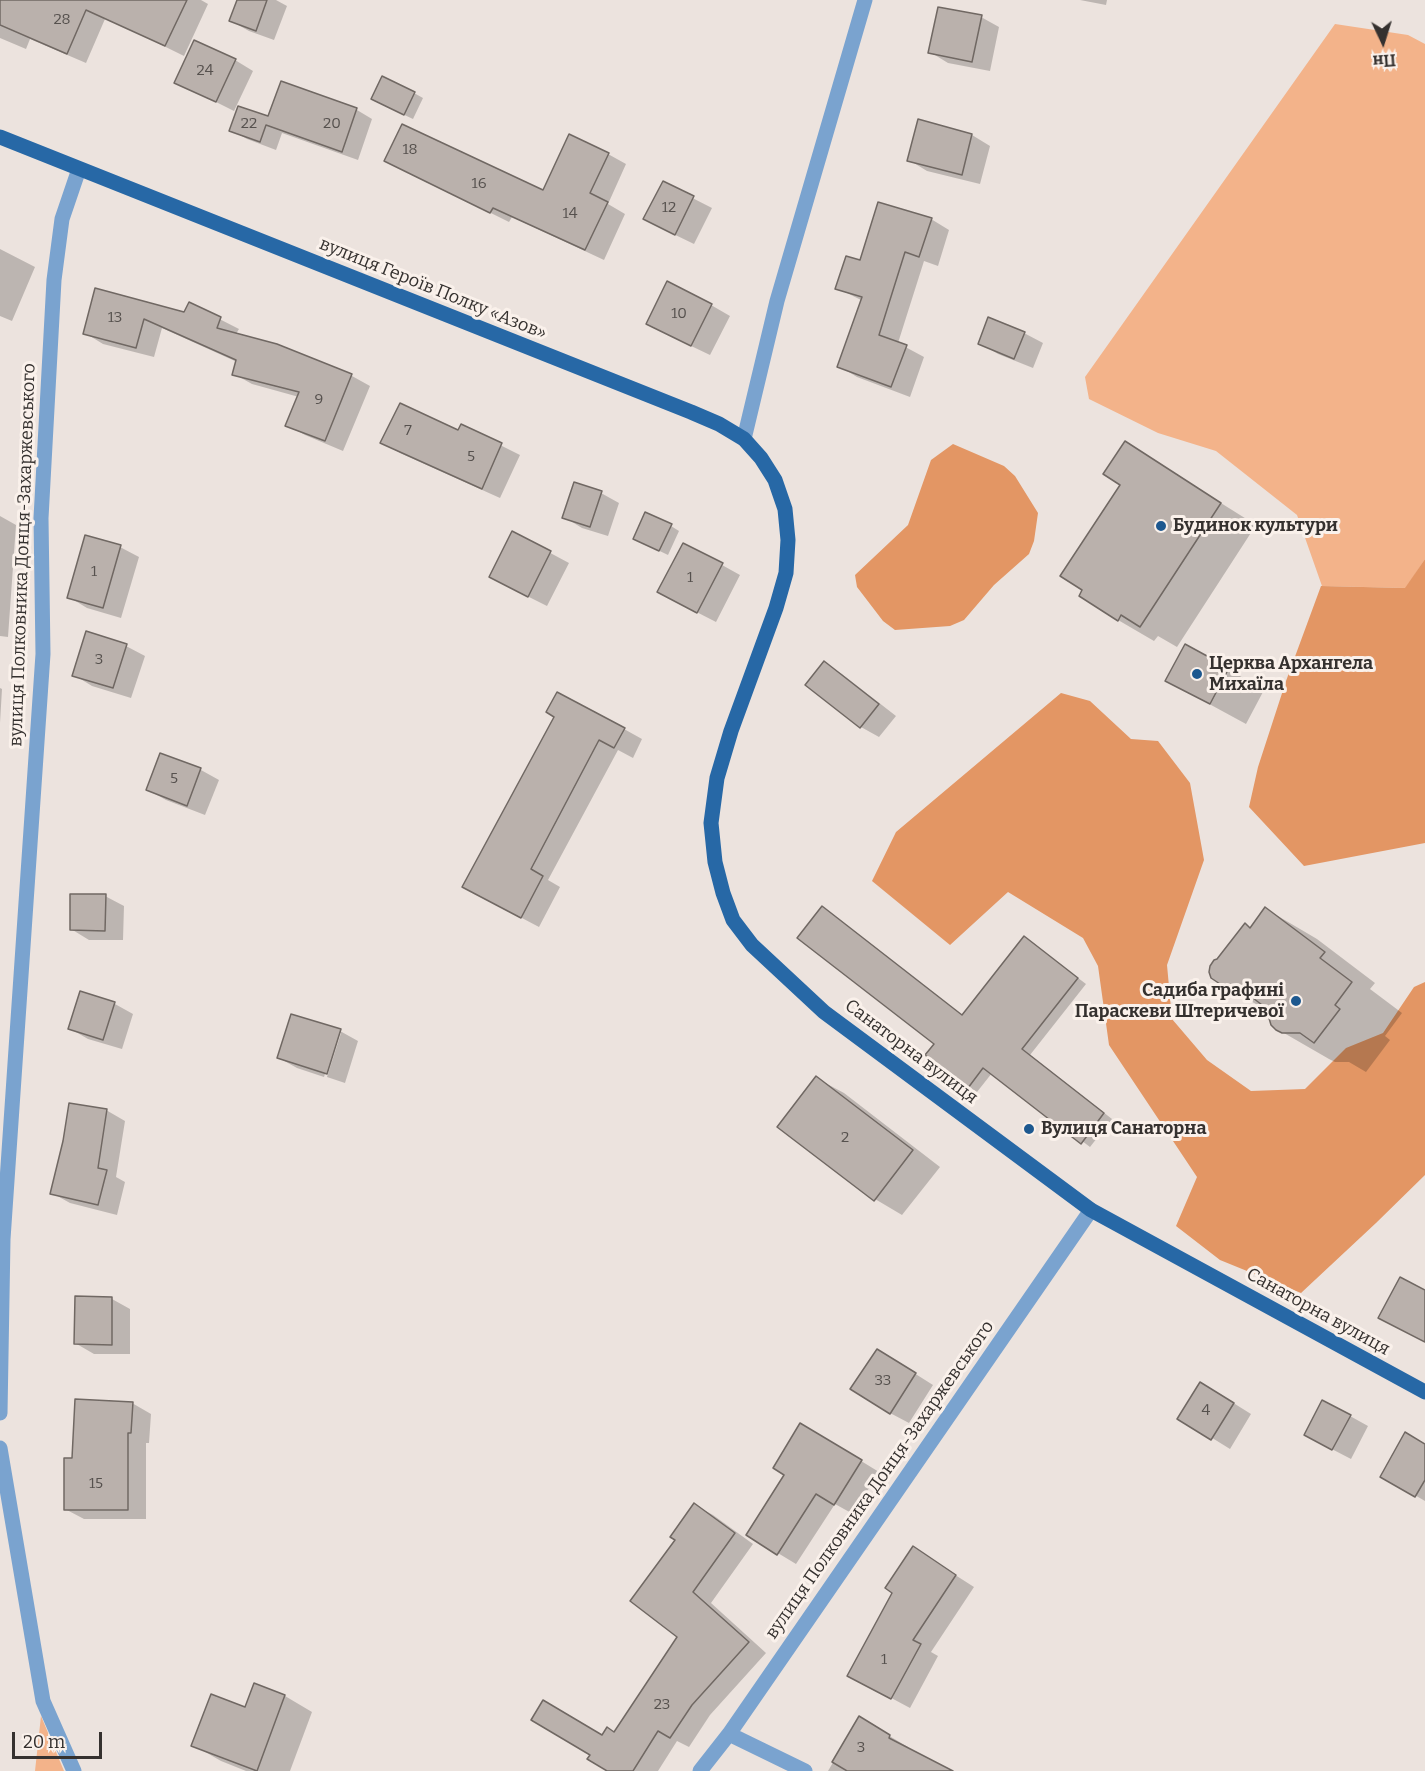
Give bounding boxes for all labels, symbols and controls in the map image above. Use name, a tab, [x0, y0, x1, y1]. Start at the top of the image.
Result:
house number: 28	[53, 11, 71, 29]
north arrow	[1353, 12, 1413, 72]
text: Пн	[1372, 50, 1397, 71]
house number: 24	[197, 62, 213, 80]
house number: 22	[241, 115, 257, 133]
house number: 20	[323, 115, 341, 133]
house number: 18	[402, 141, 418, 159]
house number: 16	[472, 175, 486, 193]
house number: 12	[662, 199, 676, 217]
house number: 14	[563, 205, 577, 223]
street label: вулиця Героїв Полку «Азов»	[316, 233, 550, 345]
house number: 10	[671, 305, 687, 323]
house number: 13	[108, 309, 122, 327]
street label: вулиця Полковника Донця-Захаржевського	[6, 363, 40, 747]
house number: 9	[315, 391, 323, 409]
house number: 7	[404, 422, 412, 440]
house number: 5	[467, 448, 475, 466]
place label: Будинок культури	[1173, 515, 1338, 537]
marker: Будинок культури	[1154, 519, 1168, 533]
house number: 1	[91, 563, 97, 581]
house number: 1	[687, 569, 693, 587]
house number: 3	[95, 651, 103, 669]
place label: Церква Архангела Михаїла	[1209, 653, 1373, 696]
marker: Церква Архангела Михаїла	[1190, 667, 1204, 681]
house number: 5	[170, 770, 178, 788]
place label: Садиба графині Параскеви Штеричевої	[1075, 980, 1284, 1022]
marker: Садиба графині Параскеви Штеричевої	[1289, 994, 1303, 1008]
street label: Санаторна вулиця	[840, 995, 982, 1109]
place label: Вулиця Санаторна	[1041, 1118, 1207, 1140]
marker: Вулиця Санаторна	[1022, 1122, 1036, 1136]
house number: 2	[841, 1129, 849, 1147]
street label: Санаторна вулиця	[1243, 1264, 1393, 1360]
street label: вулиця Полковника Донця-Захаржевського	[761, 1317, 999, 1643]
house number: 33	[875, 1372, 891, 1390]
house number: 4	[1202, 1402, 1210, 1420]
house number: 15	[89, 1475, 103, 1493]
house number: 1	[881, 1651, 887, 1669]
house number: 23	[654, 1696, 670, 1714]
scale bar	[15, 1720, 105, 1758]
text: 20 m	[23, 1731, 65, 1753]
house number: 3	[857, 1739, 865, 1757]

